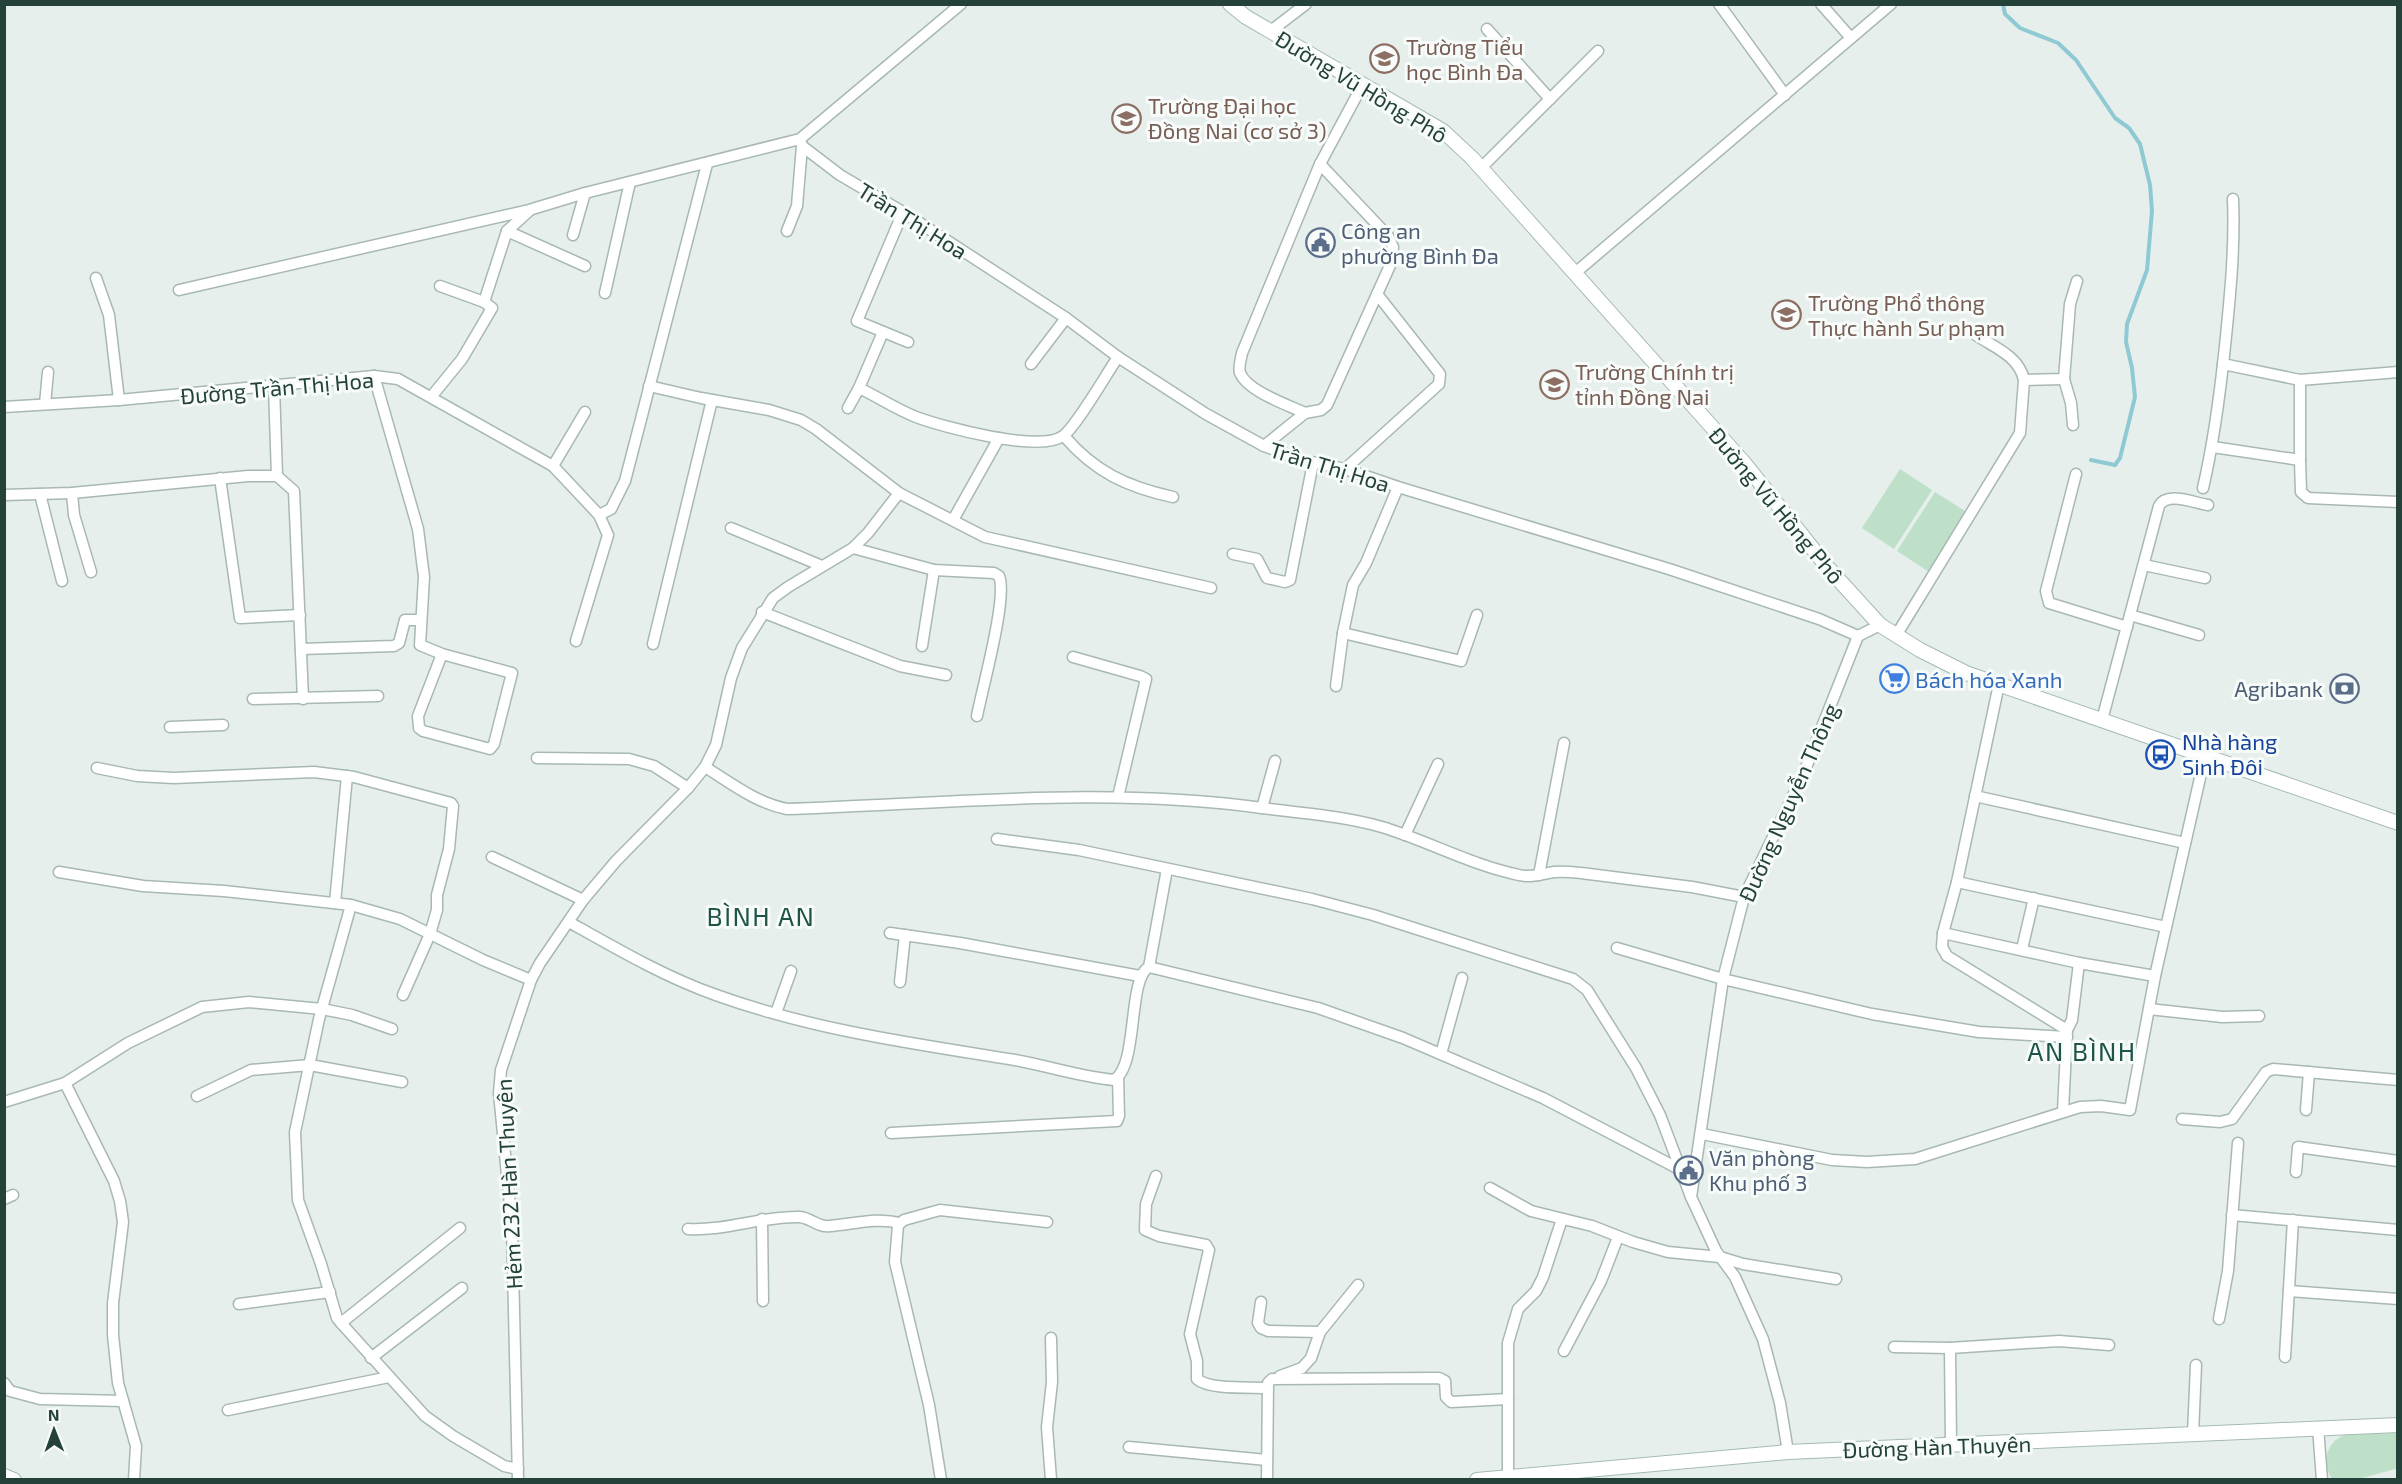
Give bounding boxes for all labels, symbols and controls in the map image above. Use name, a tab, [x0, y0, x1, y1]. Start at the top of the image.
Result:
street label: Đường Vũ Hồng Phô	[1271, 24, 1453, 148]
place label: Trường Tiểu học Bình Đa	[1406, 33, 1523, 84]
school or university icon: Trường Tiểu học Bình Đa	[1369, 43, 1401, 75]
place label: Trường Đại học Đồng Nai (cơ sở 3)	[1148, 92, 1327, 143]
school or university icon: Trường Đại học Đồng Nai (cơ sở 3)	[1111, 102, 1143, 134]
street label: Trần Thị Hoa	[854, 176, 972, 264]
place label: Công an phường Bình Đa	[1341, 217, 1499, 268]
public building icon: Công an phường Bình Đa	[1304, 227, 1336, 259]
place label: Trường Phổ thông Thực hành Sư phạm	[1808, 289, 2005, 340]
school or university icon: Trường Phổ thông Thực hành Sư phạm	[1771, 299, 1803, 331]
place label: Trường Chính trị tỉnh Đồng Nai	[1575, 358, 1734, 409]
street label: Đường Trần Thị Hoa	[179, 366, 375, 408]
school or university icon: Trường Chính trị tỉnh Đồng Nai	[1538, 368, 1570, 400]
street label: Đường Vũ Hồng Phô	[1704, 422, 1850, 588]
street label: Trần Thị Hoa	[1267, 435, 1393, 497]
supermarket icon: Bách hóa Xanh	[1878, 663, 1910, 695]
place label: Bách hóa Xanh	[1915, 666, 2062, 692]
bank icon: Agribank	[2328, 672, 2360, 704]
place label: Agribank	[2234, 675, 2323, 701]
street label: Đường Nguyễn Thông	[1732, 699, 1844, 905]
place label: Nhà hàng Sinh Đôi	[2182, 728, 2277, 779]
bus stop icon: Nhà hàng Sinh Đôi	[2145, 738, 2177, 770]
district label: BÌNH AN	[707, 900, 815, 931]
district label: AN BÌNH	[2027, 1035, 2137, 1066]
street label: Hẻm 232 Hàn Thuyên	[490, 1078, 526, 1290]
place label: Văn phòng Khu phố 3	[1709, 1144, 1815, 1195]
public building icon: Văn phòng Khu phố 3	[1672, 1154, 1704, 1186]
north arrow	[24, 1400, 84, 1460]
text: N	[48, 1405, 60, 1424]
street label: Đường Hàn Thuyên	[1842, 1430, 2032, 1462]

